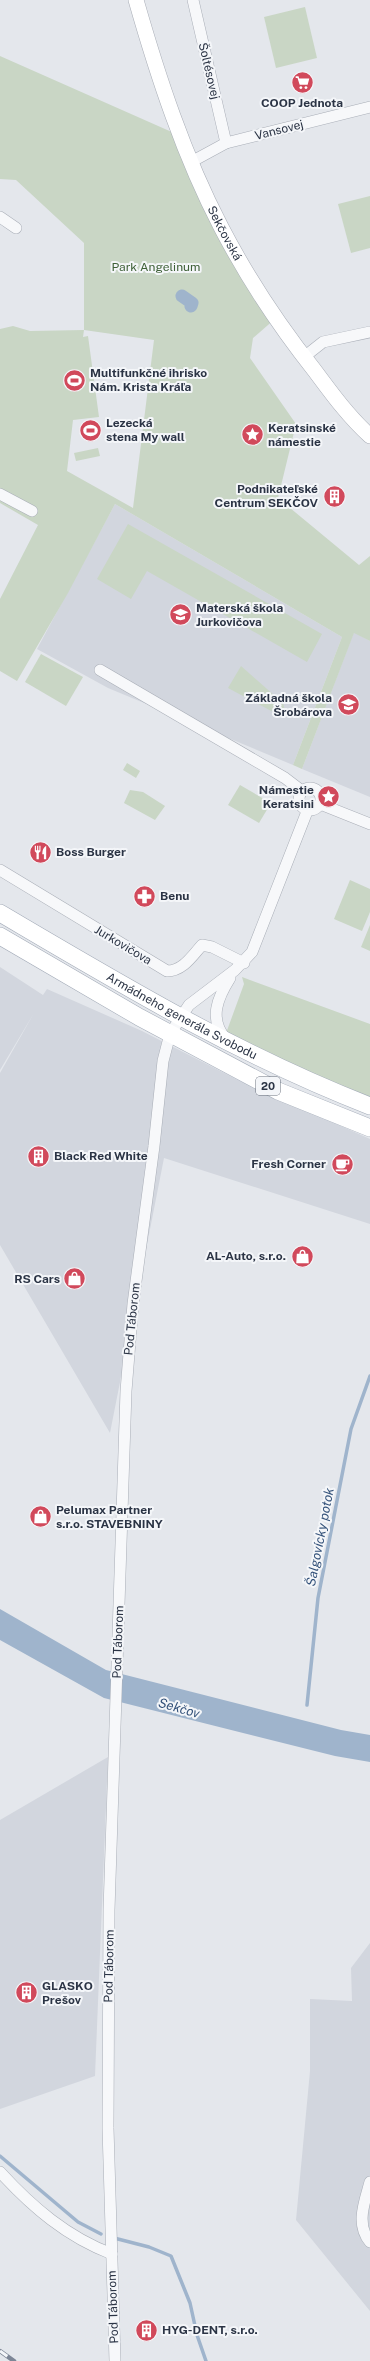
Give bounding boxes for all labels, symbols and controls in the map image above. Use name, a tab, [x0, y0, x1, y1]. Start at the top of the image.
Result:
street label: Šoltésovej	[196, 41, 222, 101]
supermarket icon: COOP Jednota	[289, 69, 315, 95]
place label: COOP Jednota	[261, 96, 343, 110]
street label: Vansovej	[253, 117, 305, 143]
street label: Sekčovská	[205, 204, 245, 263]
park label: Park Angelinum	[112, 260, 201, 274]
place label: Multifunkčné ihrisko Nám. Krista Kráľa	[90, 366, 207, 394]
sports icon: Multifunkčné ihrisko Nám. Krista Kráľa	[62, 367, 88, 393]
place label: Lezecká stena My wall	[106, 416, 185, 444]
sports icon: Lezecká stena My wall	[77, 417, 103, 443]
place label: Keratsinské námestie	[268, 421, 336, 449]
place icon: Keratsinské námestie	[239, 422, 265, 448]
place label: Podnikateľské Centrum SEKČOV	[215, 482, 319, 510]
building icon: Podnikateľské Centrum SEKČOV	[321, 483, 347, 509]
place label: Materská škola Jurkovičova	[196, 601, 284, 629]
school or university icon: Materská škola Jurkovičova	[167, 602, 193, 628]
place label: Základná škola Šrobárova	[245, 691, 332, 719]
school or university icon: Základná škola Šrobárova	[335, 692, 361, 718]
place label: Námestie Keratsini	[259, 783, 314, 811]
place icon: Námestie Keratsini	[316, 784, 342, 810]
restaurant icon: Boss Burger	[27, 839, 53, 865]
place label: Boss Burger	[56, 845, 126, 859]
pharmacy icon: Benu	[132, 883, 158, 909]
place label: Benu	[160, 889, 189, 903]
street label: Jurkovičova	[92, 922, 154, 968]
street label: Armádneho generála Svobodu	[104, 970, 259, 1062]
road number: 20	[256, 1077, 280, 1095]
building icon: Black Red White	[26, 1143, 52, 1169]
place label: Black Red White	[54, 1149, 148, 1163]
cafe icon: Fresh Corner	[329, 1151, 355, 1177]
place label: Fresh Corner	[251, 1157, 326, 1171]
shop icon: AL-Auto, s.r.o.	[289, 1243, 315, 1269]
place label: AL-Auto, s.r.o.	[206, 1249, 286, 1263]
shop icon: RS Cars	[62, 1266, 88, 1292]
place label: RS Cars	[14, 1272, 60, 1286]
street label: Pod Táborom	[121, 1282, 143, 1356]
water label: Šalgovícky potok	[303, 1486, 337, 1588]
place label: Pelumax Partner s.r.o. STAVEBNINY	[56, 1503, 163, 1531]
shop icon: Pelumax Partner s.r.o. STAVEBNINY	[27, 1504, 53, 1530]
street label: Pod Táborom	[110, 1605, 126, 1679]
water label: Sekčov	[157, 1695, 202, 1721]
street label: Pod Táborom	[101, 1929, 117, 2003]
place label: GLASKO Prešov	[42, 1979, 93, 2007]
building icon: GLASKO Prešov	[14, 1980, 40, 2006]
street label: Pod Táborom	[105, 2270, 121, 2344]
building icon: HYG-DENT, s.r.o.	[133, 2317, 159, 2343]
place label: HYG-DENT, s.r.o.	[162, 2323, 258, 2337]

